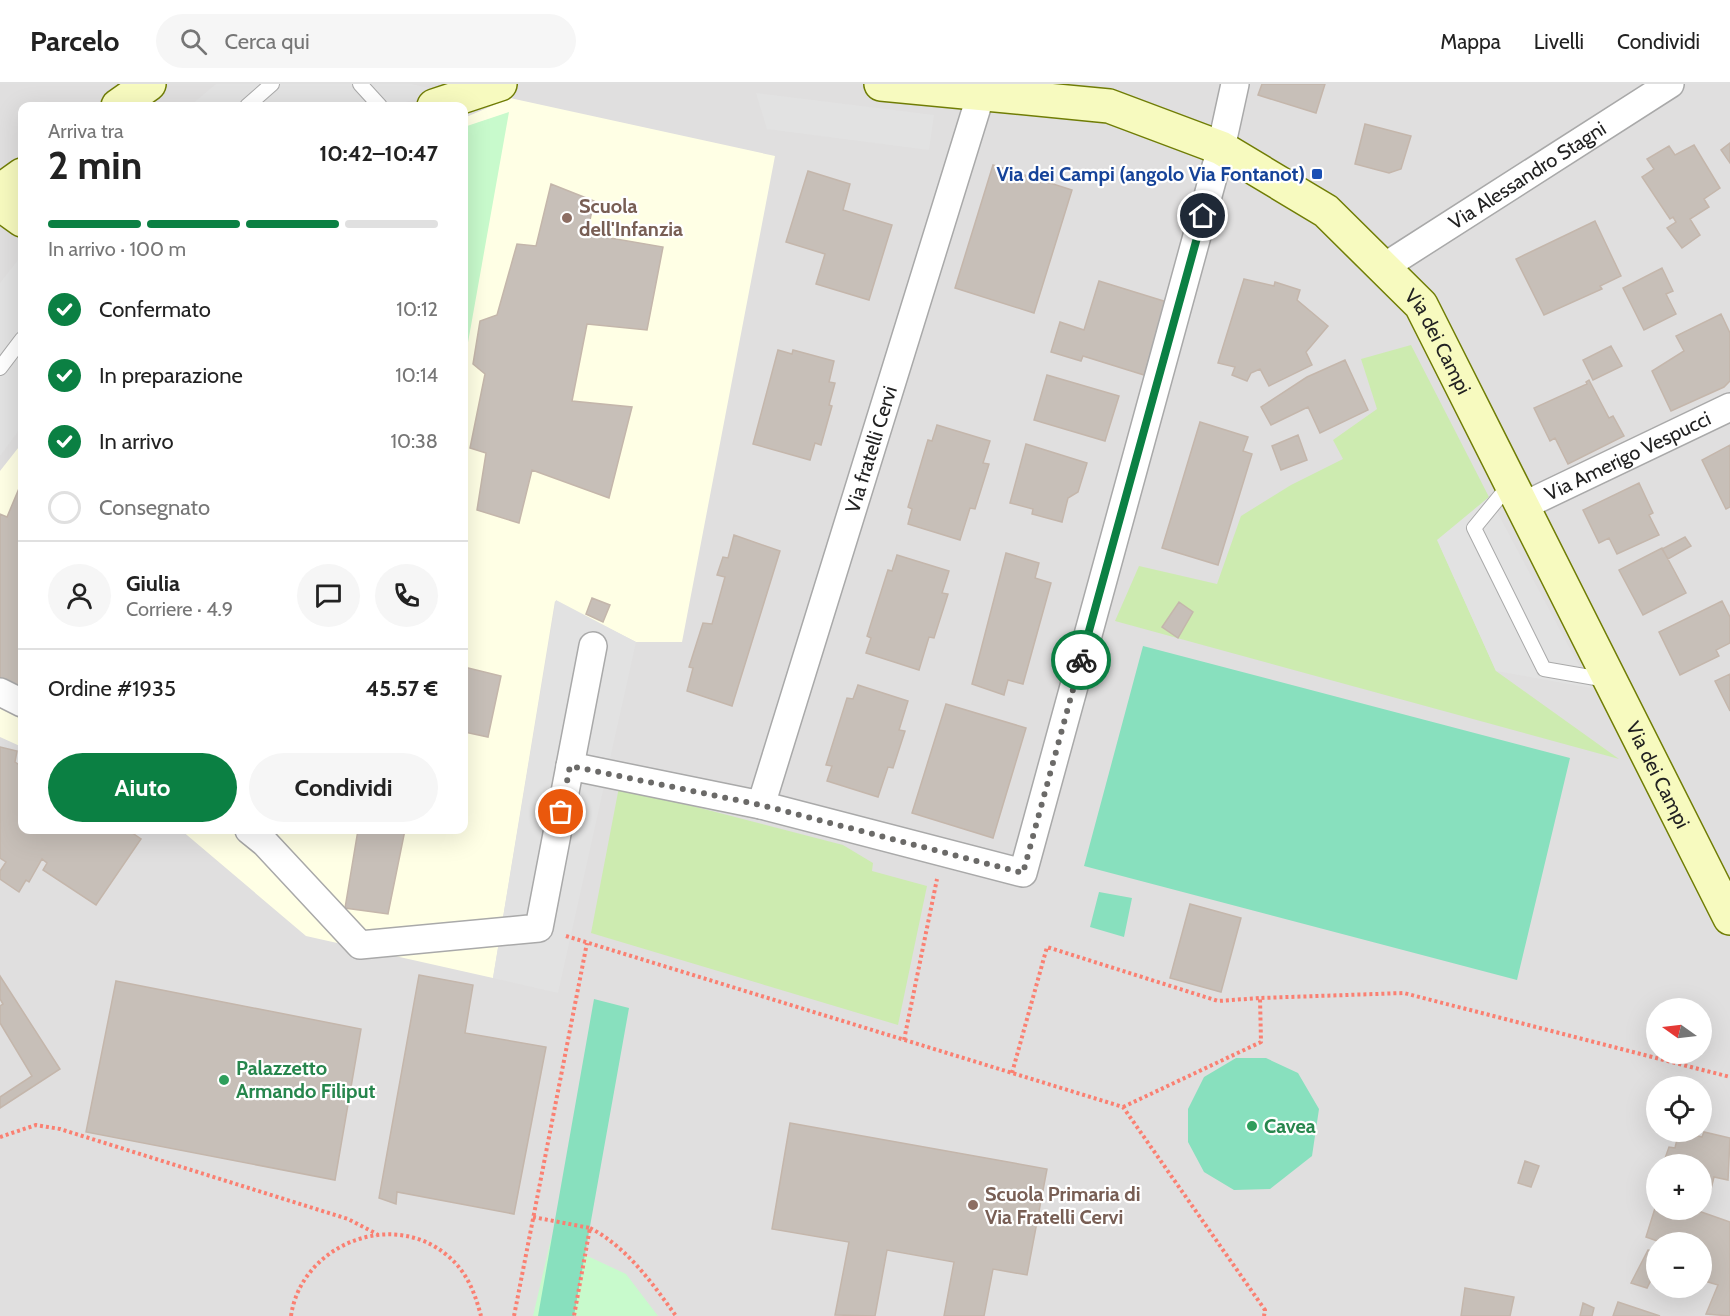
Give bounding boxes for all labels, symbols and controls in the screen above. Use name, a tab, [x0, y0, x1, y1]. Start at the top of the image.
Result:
search box	[156, 14, 576, 68]
text: Parcelo	[30, 24, 120, 58]
icon: search	[177, 25, 210, 58]
text: Cerca qui	[225, 28, 310, 55]
text: Mappa	[1440, 29, 1501, 54]
text: Livelli	[1534, 29, 1584, 54]
text: Condividi	[1617, 29, 1700, 54]
street label: Via Alessandro Stagni	[1444, 116, 1610, 234]
text: Arriva tra	[48, 119, 124, 143]
text: 10:42–10:47	[319, 140, 438, 167]
text: 2 min	[48, 141, 142, 189]
place label: Via dei Campi (angolo Via Fontanot)	[996, 162, 1305, 186]
marker: Via dei Campi (angolo Via Fontanot)	[1310, 167, 1324, 181]
pin	[1177, 190, 1228, 241]
place label: Scuola dell'Infanzia	[579, 194, 683, 241]
icon: home	[1186, 199, 1219, 232]
marker: Scuola dell'Infanzia	[560, 211, 574, 225]
text: In arrivo · 100 m	[48, 237, 186, 261]
street label: Via dei Campi	[1400, 284, 1476, 398]
icon: check	[48, 293, 81, 326]
text: Confermato	[99, 296, 211, 323]
text: 10:12	[396, 297, 438, 321]
icon: check	[48, 359, 81, 392]
text: In preparazione	[99, 362, 243, 389]
text: 10:14	[395, 363, 438, 387]
street label: Via fratelli Cervi	[840, 383, 902, 516]
street label: Via Amerigo Vespucci	[1541, 406, 1715, 506]
icon: check	[48, 425, 81, 458]
text: In arrivo	[99, 428, 174, 455]
text: 10:38	[390, 429, 438, 453]
text: Consegnato	[99, 494, 210, 521]
button: person	[48, 564, 111, 627]
button: chat	[297, 564, 360, 627]
button: phone	[375, 564, 438, 627]
text: Giulia	[126, 570, 180, 597]
text: Corriere · 4.9	[126, 597, 233, 621]
courier	[1051, 630, 1111, 690]
icon: bike	[1065, 644, 1098, 677]
text: Ordine #1935	[48, 675, 176, 702]
text: 45.57 €	[366, 675, 438, 702]
street label: Via dei Campi	[1621, 718, 1695, 832]
button: Aiuto	[48, 753, 237, 822]
button: Condividi	[249, 753, 438, 822]
pin	[535, 786, 586, 837]
icon: bag	[544, 795, 577, 828]
north arrow	[1646, 998, 1712, 1064]
map controls	[1646, 998, 1712, 1298]
place label: Palazzetto Armando Filiput	[236, 1056, 375, 1103]
marker: Palazzetto Armando Filiput	[217, 1073, 231, 1087]
button: locate	[1646, 1076, 1712, 1142]
place label: Cavea	[1264, 1114, 1316, 1138]
marker: Cavea	[1245, 1119, 1259, 1133]
button: +	[1646, 1154, 1712, 1220]
place label: Scuola Primaria di Via Fratelli Cervi	[985, 1182, 1140, 1229]
marker: Scuola Primaria di Via Fratelli Cervi	[966, 1198, 980, 1212]
button: −	[1646, 1232, 1712, 1298]

